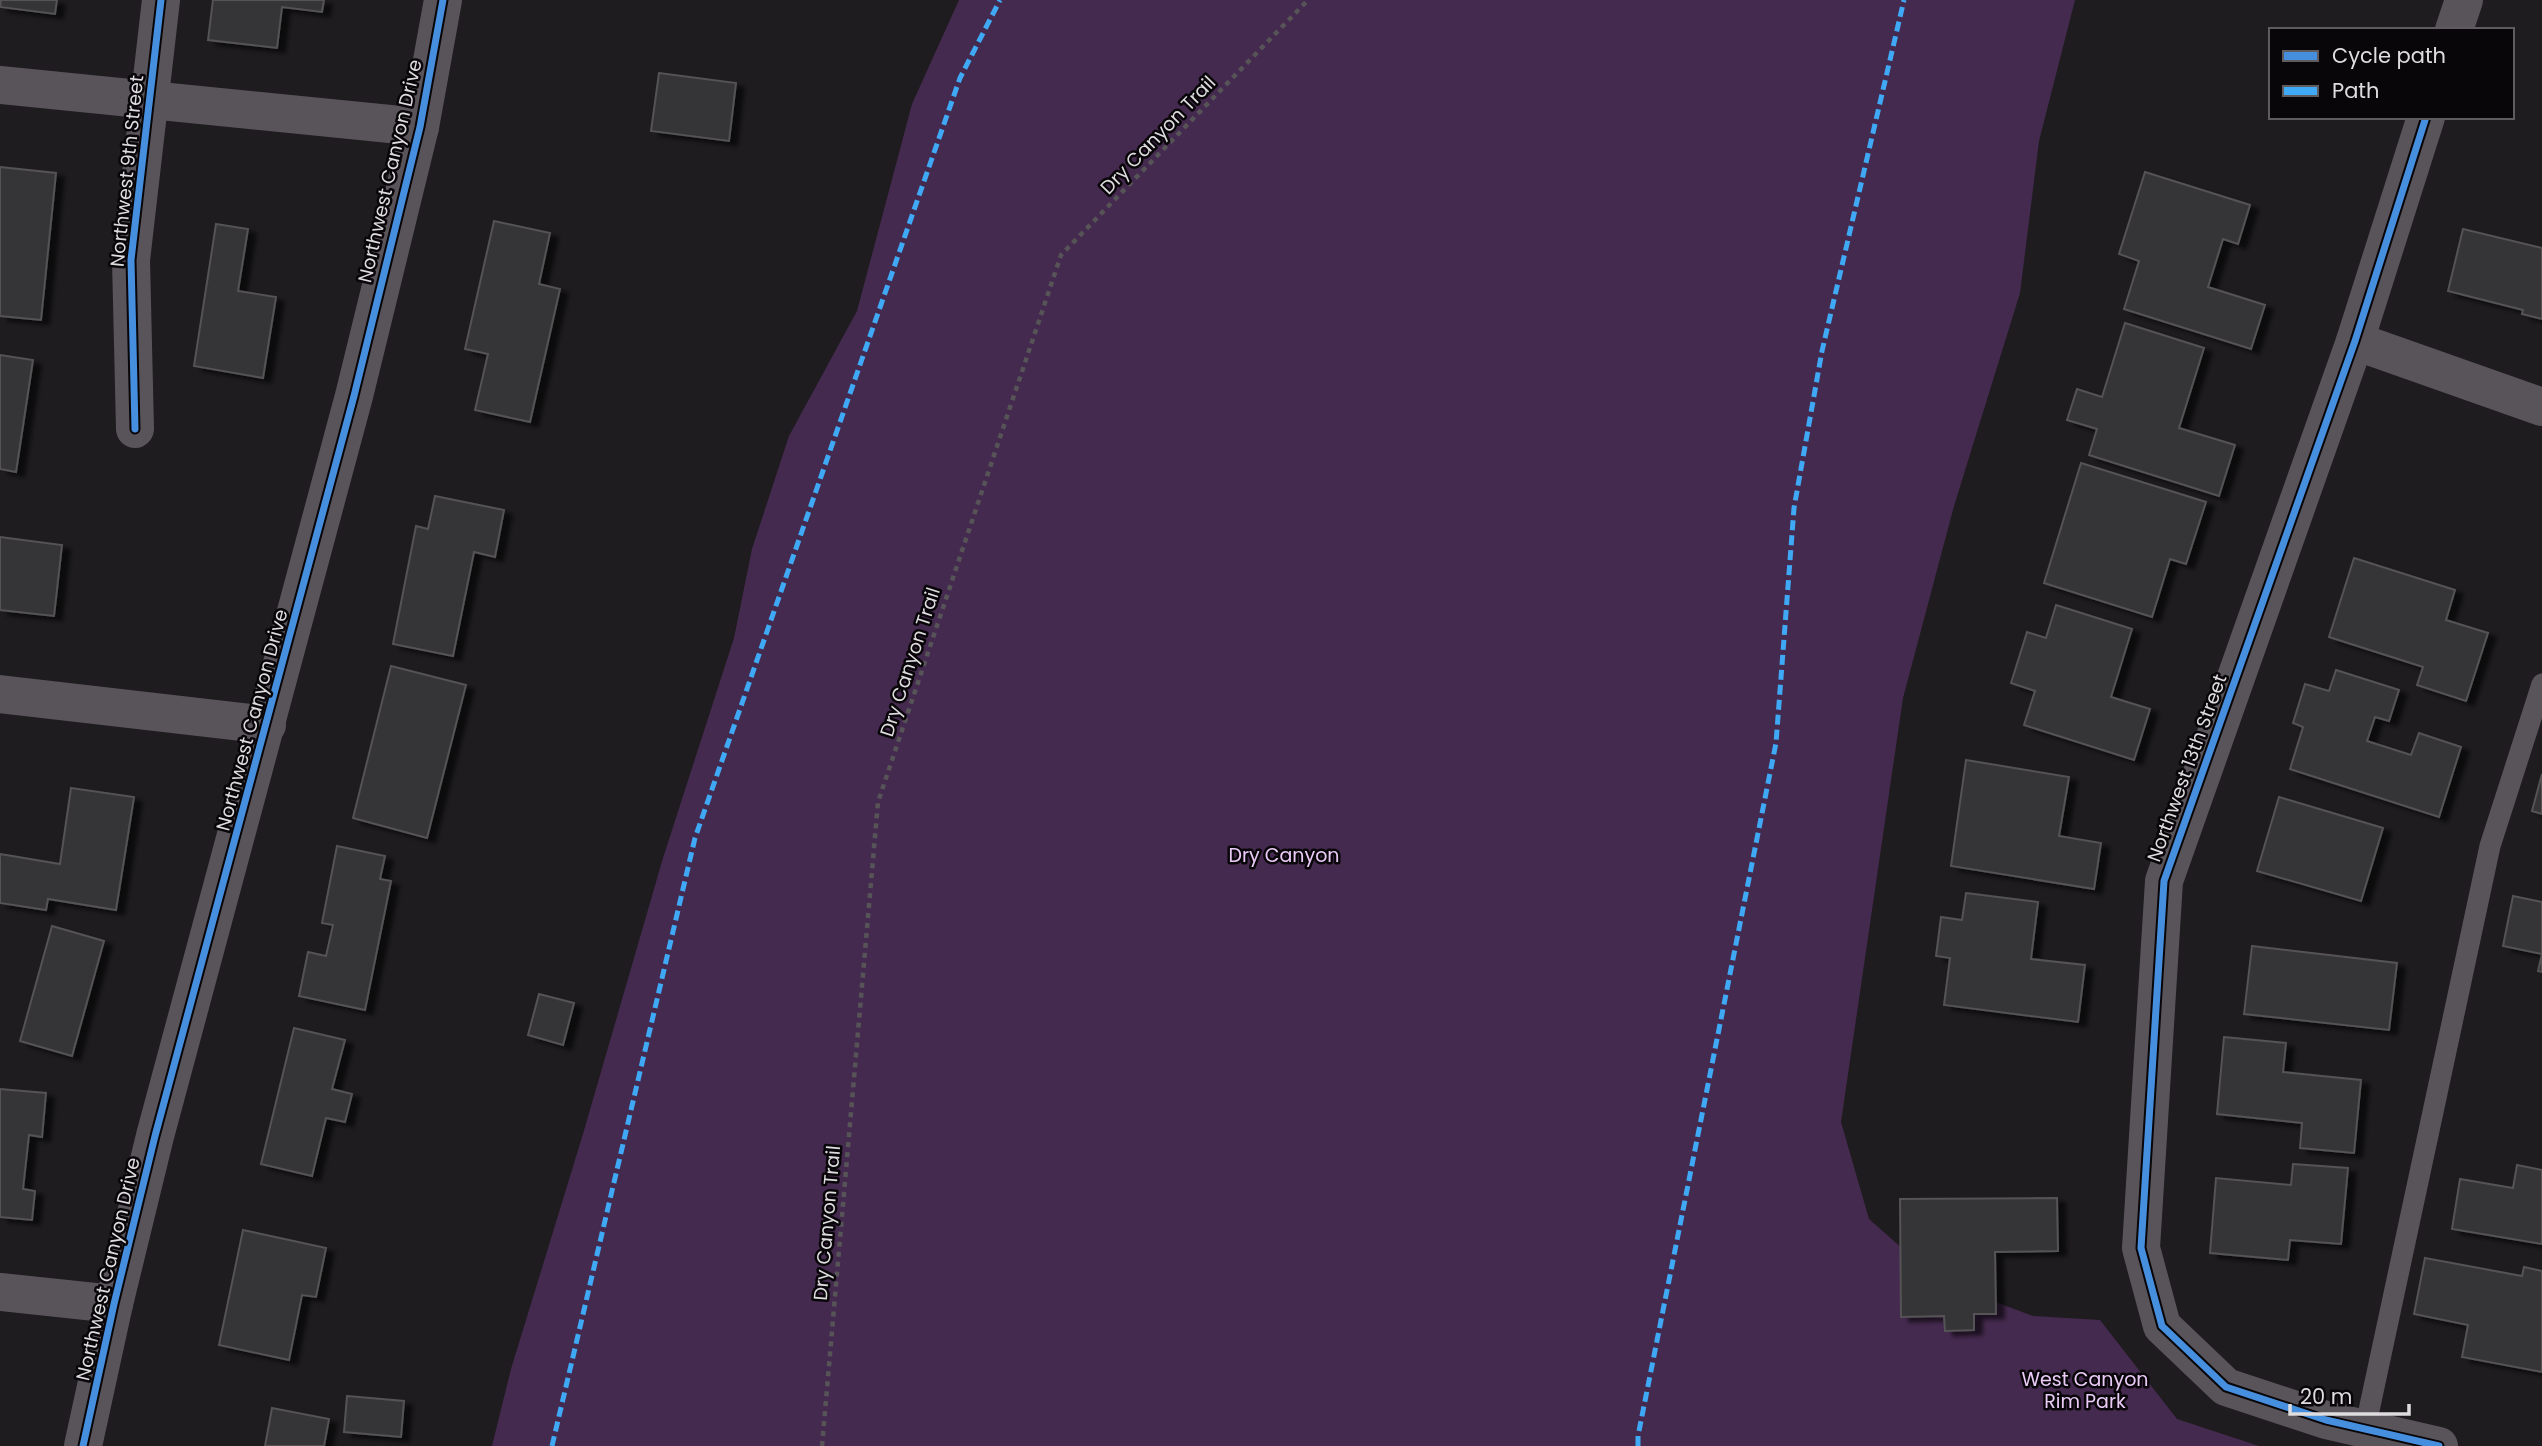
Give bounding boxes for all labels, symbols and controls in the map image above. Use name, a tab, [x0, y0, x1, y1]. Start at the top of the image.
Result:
legend	[2269, 28, 2514, 119]
text: Cycle path	[2332, 41, 2446, 70]
street label: Northwest Canyon Drive	[351, 57, 429, 285]
street label: Dry Canyon Trail	[1094, 70, 1222, 200]
street label: Northwest 9th Street	[104, 74, 151, 268]
text: Path	[2332, 76, 2379, 105]
street label: Dry Canyon Trail	[873, 584, 947, 740]
street label: Northwest Canyon Drive	[209, 606, 295, 834]
street label: Northwest 13th Street	[2140, 670, 2234, 866]
park label: Dry Canyon	[1229, 842, 1339, 869]
street label: Dry Canyon Trail	[807, 1144, 847, 1302]
street label: Northwest Canyon Drive	[69, 1155, 147, 1383]
park label: West Canyon Rim Park	[2022, 1366, 2148, 1415]
scale bar	[2290, 1372, 2409, 1416]
text: 20 m	[2300, 1382, 2353, 1411]

